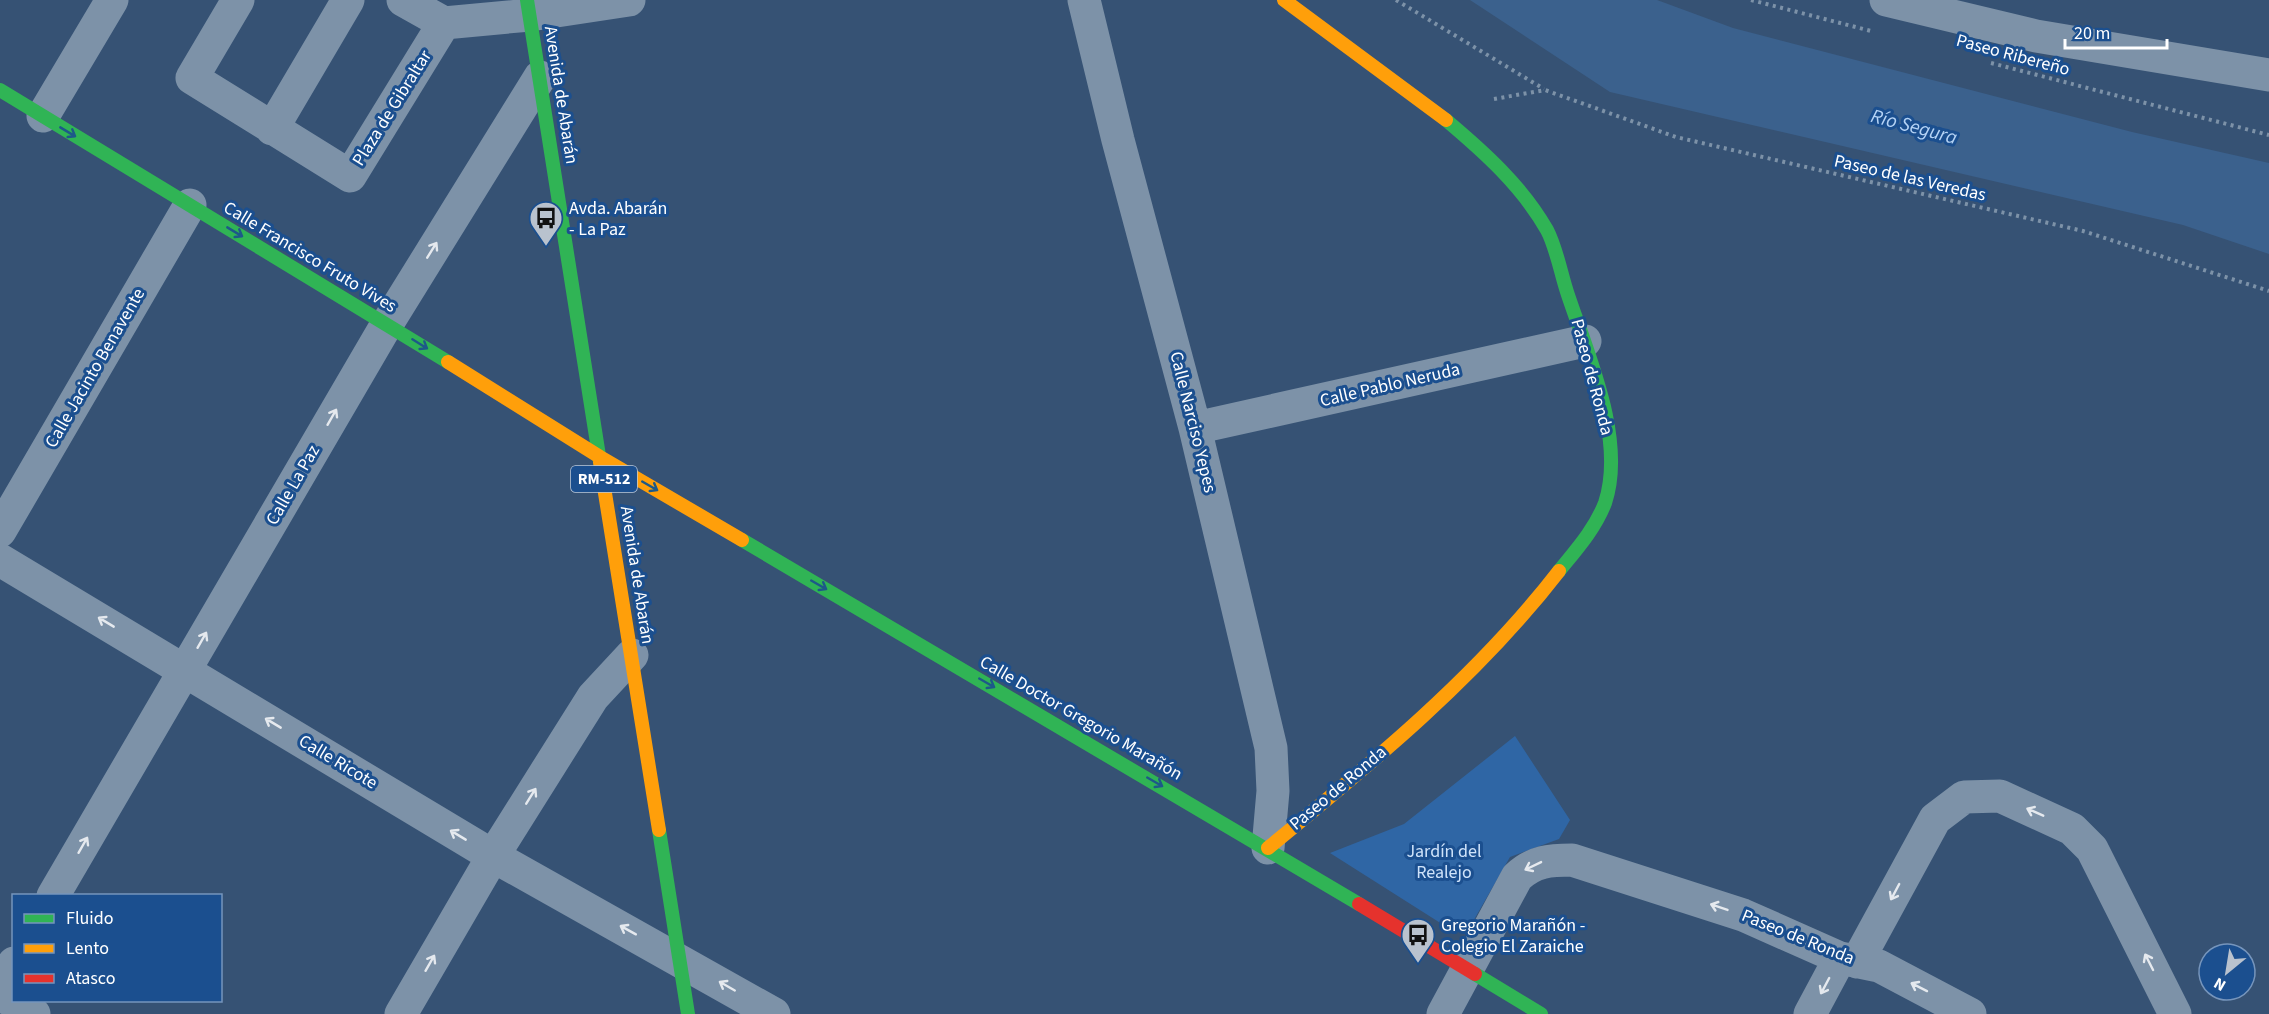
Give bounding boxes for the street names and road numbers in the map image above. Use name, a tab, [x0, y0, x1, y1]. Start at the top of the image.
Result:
street label: Avenida de Abarán	[538, 24, 584, 166]
street label: Paseo Ribereño	[1954, 28, 2072, 82]
street label: Plaza de Gibraltar	[346, 45, 438, 171]
street label: Paseo de las Veredas	[1832, 148, 1988, 208]
street label: Calle Francisco Fruto Vives	[219, 195, 401, 319]
street label: Calle Jacinto Benavente	[39, 283, 151, 453]
street label: Paseo de Ronda	[1564, 316, 1620, 438]
street label: Calle Narciso Yepes	[1163, 349, 1223, 495]
street label: Calle Pablo Neruda	[1317, 357, 1463, 413]
street label: Calle La Paz	[260, 440, 326, 530]
road number: RM-512	[571, 466, 637, 492]
street label: Avenida de Abarán	[614, 504, 660, 646]
street label: Calle Doctor Gregorio Marañón	[975, 650, 1187, 786]
street label: Calle Ricote	[294, 729, 382, 795]
street label: Paseo de Ronda	[1284, 740, 1392, 836]
street label: Paseo de Ronda	[1738, 903, 1858, 971]

